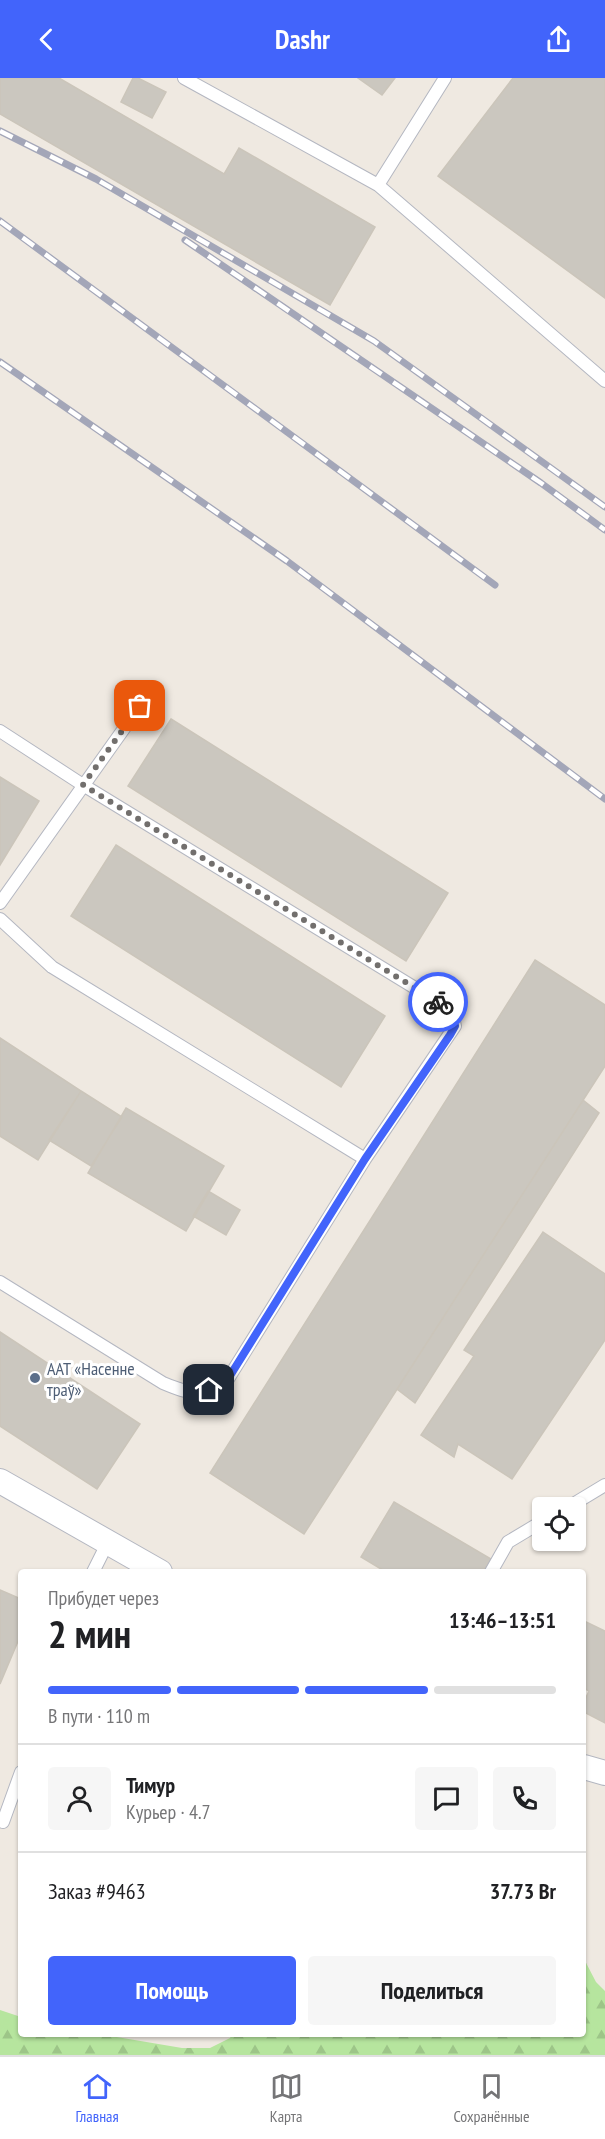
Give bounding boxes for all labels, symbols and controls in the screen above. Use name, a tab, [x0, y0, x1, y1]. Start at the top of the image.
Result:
text: Dashr	[275, 22, 330, 56]
icon: back	[30, 23, 63, 56]
icon: share	[542, 23, 575, 56]
pin	[114, 680, 165, 731]
icon: bag	[123, 689, 156, 722]
courier	[408, 972, 468, 1032]
icon: bike	[422, 986, 455, 1019]
place label: ААТ «Насенне траў»	[47, 1357, 135, 1401]
pin	[183, 1364, 234, 1415]
marker: ААТ «Насенне траў»	[28, 1371, 42, 1385]
icon: home	[192, 1373, 225, 1406]
map controls	[532, 1497, 586, 1551]
button: locate	[532, 1497, 586, 1551]
text: Прибудет через	[48, 1585, 159, 1611]
text: 13:46–13:51	[449, 1606, 556, 1634]
text: 2 мин	[48, 1608, 131, 1659]
text: В пути · 110 m	[48, 1703, 150, 1729]
button: person	[48, 1767, 111, 1830]
button: chat	[415, 1767, 478, 1830]
button: phone	[493, 1767, 556, 1830]
text: Тимур	[126, 1771, 175, 1799]
text: Курьер · 4.7	[126, 1799, 211, 1825]
text: Заказ #9463	[48, 1877, 146, 1905]
text: 37.73 Br	[490, 1877, 556, 1905]
button: Помощь	[48, 1956, 296, 2025]
button: Поделиться	[308, 1956, 556, 2025]
tab: Главная	[75, 2070, 119, 2126]
tab: Карта	[270, 2070, 303, 2126]
tab: Сохранённые	[453, 2070, 530, 2126]

